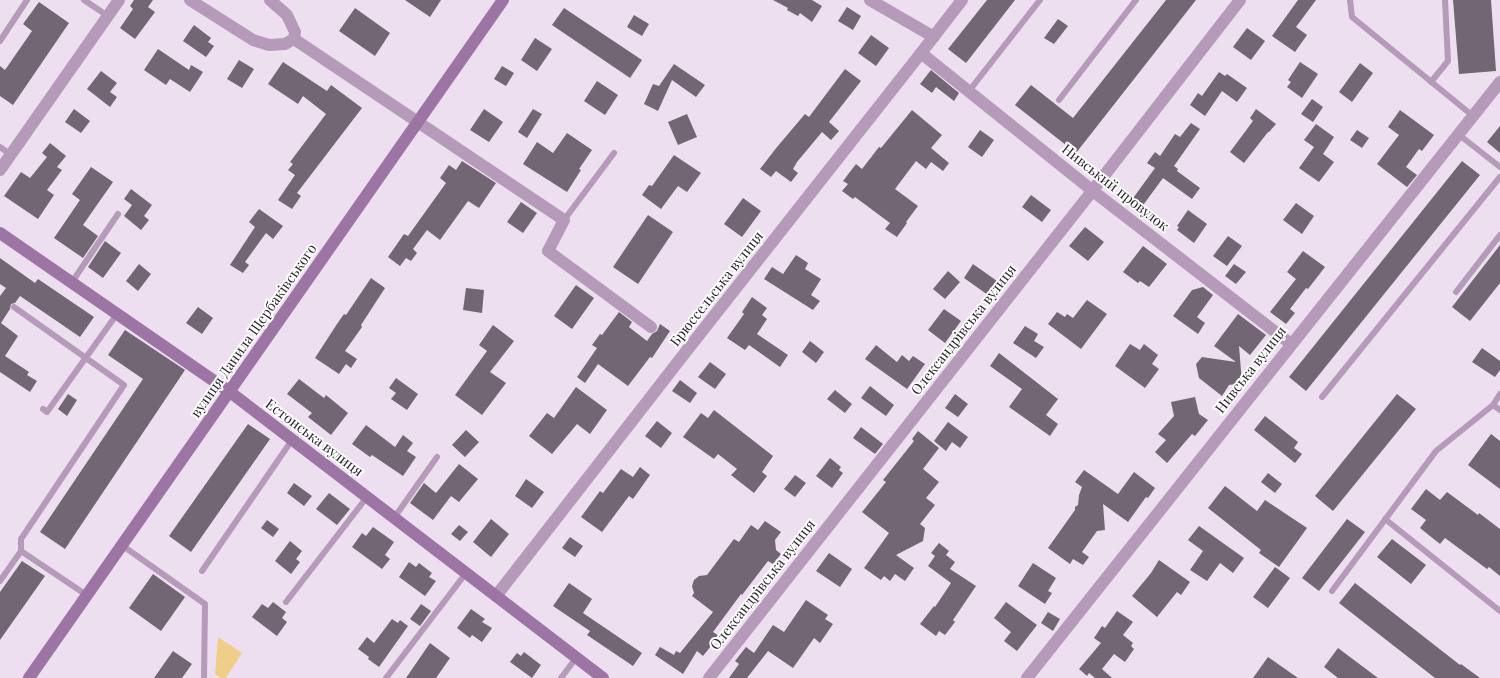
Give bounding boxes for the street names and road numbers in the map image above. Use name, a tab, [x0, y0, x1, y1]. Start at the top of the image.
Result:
street label: Нивський провулок	[1058, 141, 1172, 235]
street label: Брюссельська вулиця	[667, 228, 767, 350]
street label: вулиця Данила Щербаківського	[187, 241, 321, 421]
street label: Олександрівська вулиця	[908, 262, 1020, 398]
street label: Нивська вулиця	[1212, 323, 1290, 417]
street label: Естонська вулиця	[262, 396, 366, 480]
street label: Олександрівська вулиця	[707, 517, 819, 653]

